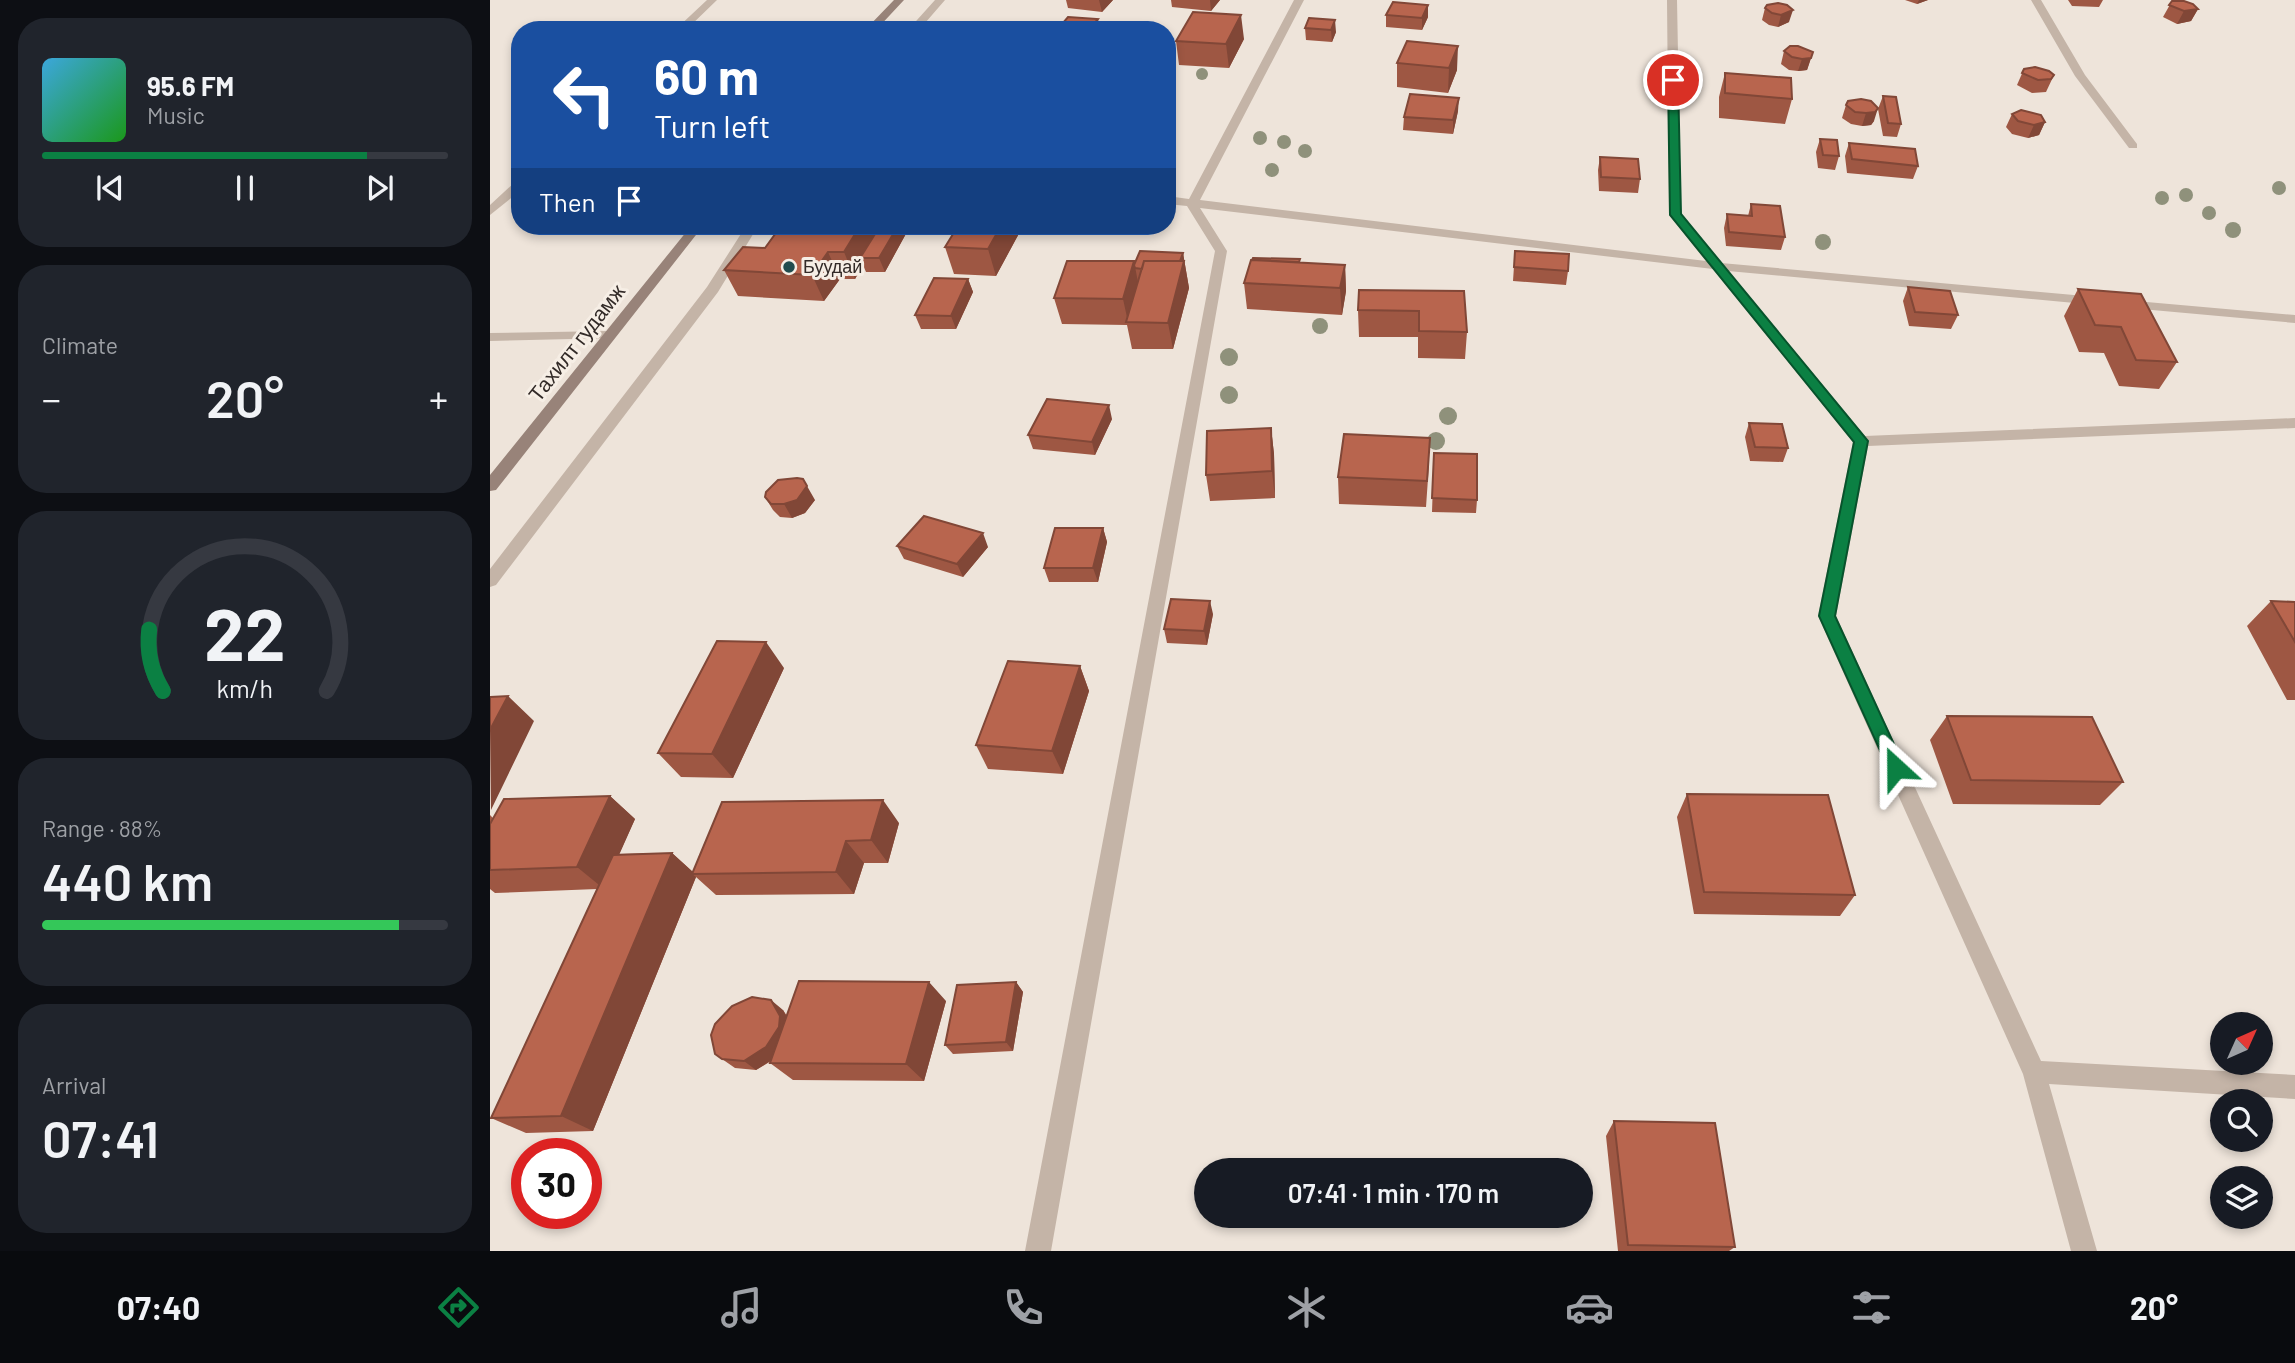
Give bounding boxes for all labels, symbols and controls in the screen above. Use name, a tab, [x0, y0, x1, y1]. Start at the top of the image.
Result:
text: 60 m	[654, 46, 759, 105]
icon: left	[539, 49, 630, 140]
pin	[1643, 50, 1703, 110]
icon: arrive	[1654, 61, 1692, 99]
text: 95.6 FM	[147, 70, 234, 101]
text: Music	[147, 101, 205, 129]
text: Turn left	[654, 106, 771, 144]
icon: previous	[91, 169, 129, 207]
icon: pause	[226, 169, 264, 207]
icon: next	[361, 169, 399, 207]
icon: arrive	[610, 182, 648, 220]
text: Then	[539, 186, 596, 217]
place label: Буудай	[803, 255, 862, 277]
marker: Буудай	[781, 259, 797, 275]
street label: Тахилт гудамж	[522, 279, 629, 406]
text: Climate	[42, 331, 118, 359]
text: 20°	[206, 366, 284, 428]
text: −	[42, 375, 61, 421]
text: +	[429, 375, 448, 421]
text: 22	[204, 589, 286, 677]
text: km/h	[217, 673, 273, 703]
position arrow	[1859, 731, 1933, 805]
text: Range · 88%	[42, 814, 162, 842]
text: 440 km	[42, 849, 213, 911]
north arrow	[2210, 1012, 2273, 1074]
map controls	[2210, 1012, 2273, 1229]
text: Arrival	[42, 1071, 106, 1099]
button: search	[2210, 1089, 2273, 1152]
text: 07:41	[42, 1106, 159, 1168]
speed limit sign: 30	[511, 1138, 602, 1229]
button: layers	[2210, 1166, 2273, 1229]
text: 07:41 · 1 min · 170 m	[1288, 1177, 1499, 1208]
icon: directions	[434, 1283, 483, 1332]
icon: music	[717, 1283, 766, 1332]
icon: phone	[999, 1283, 1048, 1332]
icon: climate	[1282, 1283, 1331, 1332]
icon: car	[1565, 1283, 1614, 1332]
icon: filters	[1847, 1283, 1896, 1332]
text: 07:40	[117, 1288, 200, 1326]
text: 20°	[2130, 1288, 2178, 1326]

